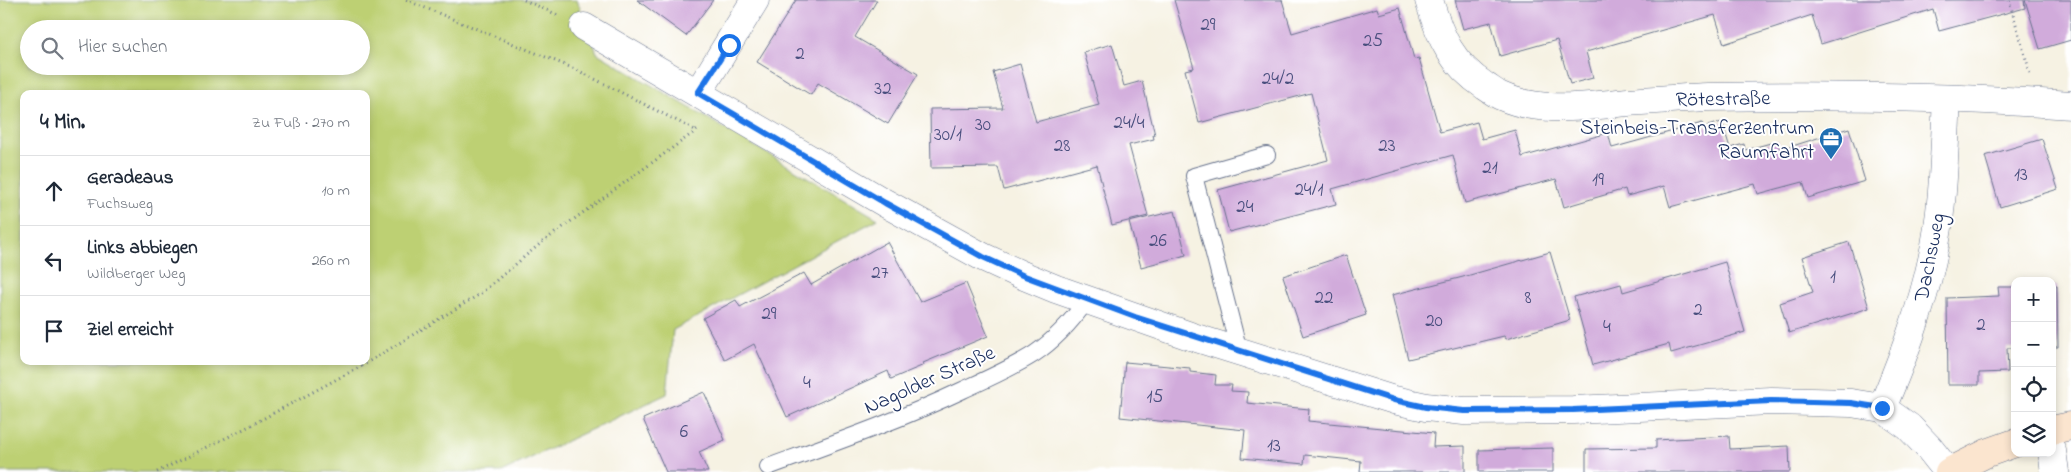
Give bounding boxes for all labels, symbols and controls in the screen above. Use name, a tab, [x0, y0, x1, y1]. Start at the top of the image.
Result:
house number: 29	[1200, 12, 1216, 39]
search box	[20, 20, 370, 75]
house number: 25	[1363, 28, 1383, 55]
icon: search	[38, 34, 66, 62]
text: Hier suchen	[78, 34, 167, 61]
route start	[718, 34, 741, 57]
house number: 2	[795, 41, 805, 68]
house number: 24/2	[1262, 66, 1294, 93]
house number: 32	[874, 76, 892, 103]
street label: Rötestraße	[1675, 84, 1771, 116]
text: 4 Min.	[40, 108, 85, 138]
house number: 24/4	[1114, 110, 1145, 137]
text: Zu Fuß · 270 m	[252, 111, 350, 135]
house number: 30	[975, 112, 991, 139]
place label: Steinbeis-Transferzentrum Raumfahrt	[1580, 114, 1814, 168]
house number: 30/1	[934, 122, 962, 149]
office icon: Steinbeis-Transferzentrum Raumfahrt	[1818, 126, 1844, 160]
house number: 28	[1054, 133, 1070, 160]
house number: 23	[1378, 133, 1396, 160]
house number: 21	[1482, 155, 1498, 182]
house number: 13	[2014, 162, 2028, 189]
text: Geradeaus	[87, 165, 174, 192]
house number: 19	[1592, 167, 1604, 194]
icon: ahead	[40, 177, 68, 205]
house number: 24/1	[1294, 177, 1324, 204]
text: 10 m	[322, 179, 350, 203]
text: Fuchsweg	[87, 192, 153, 216]
house number: 24	[1236, 194, 1254, 221]
street label: Dachsweg	[1908, 211, 1956, 305]
house number: 26	[1149, 228, 1167, 255]
text: Links abbiegen	[87, 235, 198, 262]
icon: left	[40, 247, 68, 275]
text: 260 m	[312, 249, 350, 273]
house number: 27	[871, 260, 889, 287]
text: Wildberger Weg	[87, 262, 185, 286]
house number: 1	[1830, 264, 1836, 291]
map controls	[2011, 277, 2056, 457]
button: +	[2011, 277, 2056, 322]
house number: 22	[1315, 285, 1333, 312]
house number: 8	[1524, 285, 1532, 312]
house number: 2	[1693, 297, 1703, 324]
house number: 29	[761, 301, 777, 328]
house number: 20	[1425, 308, 1443, 335]
house number: 2	[1976, 312, 1986, 339]
house number: 4	[1603, 314, 1611, 341]
icon: arrive	[40, 317, 68, 345]
text: Ziel erreicht	[87, 317, 174, 344]
button: −	[2011, 322, 2056, 367]
street label: Nagolder Straße	[860, 338, 1001, 425]
button: locate	[2011, 367, 2056, 412]
house number: 4	[803, 370, 811, 397]
house number: 15	[1147, 384, 1164, 411]
route end	[1871, 397, 1894, 420]
button: layers	[2011, 412, 2056, 457]
house number: 6	[680, 419, 688, 446]
house number: 13	[1267, 433, 1281, 460]

